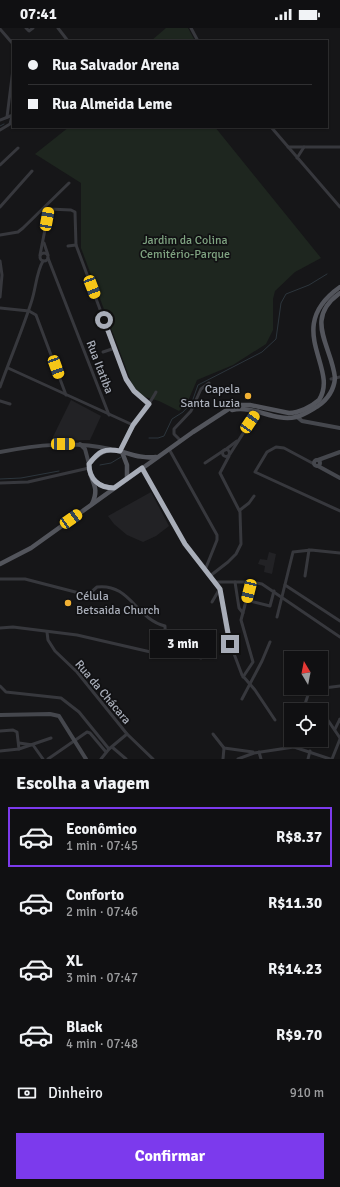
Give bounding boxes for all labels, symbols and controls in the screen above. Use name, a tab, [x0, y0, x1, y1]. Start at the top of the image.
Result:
text: 07:41	[20, 5, 57, 23]
text: Rua Salvador Arena	[52, 56, 179, 74]
text: Rua Almeida Leme	[52, 95, 172, 113]
car	[39, 206, 55, 232]
park label: Jardim da Colina Cemitério-Parque	[140, 233, 230, 262]
car	[82, 274, 102, 300]
route start	[95, 311, 113, 329]
street label: Rua Itatiba	[83, 338, 117, 396]
car	[46, 354, 66, 380]
place label: Capela Santa Luzia	[181, 382, 240, 411]
marker: Capela Santa Luzia	[243, 391, 253, 401]
car	[238, 409, 262, 435]
car	[51, 438, 75, 450]
car	[58, 507, 84, 531]
car	[240, 578, 258, 604]
place label: Célula Betsaida Church	[76, 589, 160, 618]
marker: Célula Betsaida Church	[63, 598, 73, 608]
callout: 3 min	[150, 630, 216, 658]
route end	[221, 635, 239, 653]
text: 3 min	[167, 636, 199, 652]
north arrow	[284, 651, 328, 695]
map controls	[284, 651, 328, 747]
street label: Rua da Chácara	[71, 657, 134, 728]
button: locate	[284, 703, 328, 747]
text: Escolha a viagem	[16, 772, 150, 794]
icon: car	[18, 819, 54, 855]
text: Econômico	[66, 820, 137, 838]
text: R$8.37	[276, 828, 322, 846]
text: 1 min · 07:45	[66, 838, 138, 854]
icon: car	[18, 885, 54, 921]
text: Conforto	[66, 886, 124, 904]
text: R$11.30	[268, 894, 322, 912]
text: 2 min · 07:46	[66, 904, 138, 920]
icon: car	[18, 951, 54, 987]
text: XL	[66, 952, 83, 970]
text: R$14.23	[268, 960, 322, 978]
text: 3 min · 07:47	[66, 970, 138, 986]
icon: car	[18, 1017, 54, 1053]
text: Black	[66, 1018, 103, 1036]
text: R$9.70	[276, 1026, 322, 1044]
text: 4 min · 07:48	[66, 1036, 138, 1052]
icon: cash	[16, 1082, 38, 1104]
text: Dinheiro	[48, 1084, 103, 1102]
text: 910 m	[290, 1085, 324, 1101]
button: Confirmar	[16, 1133, 324, 1179]

